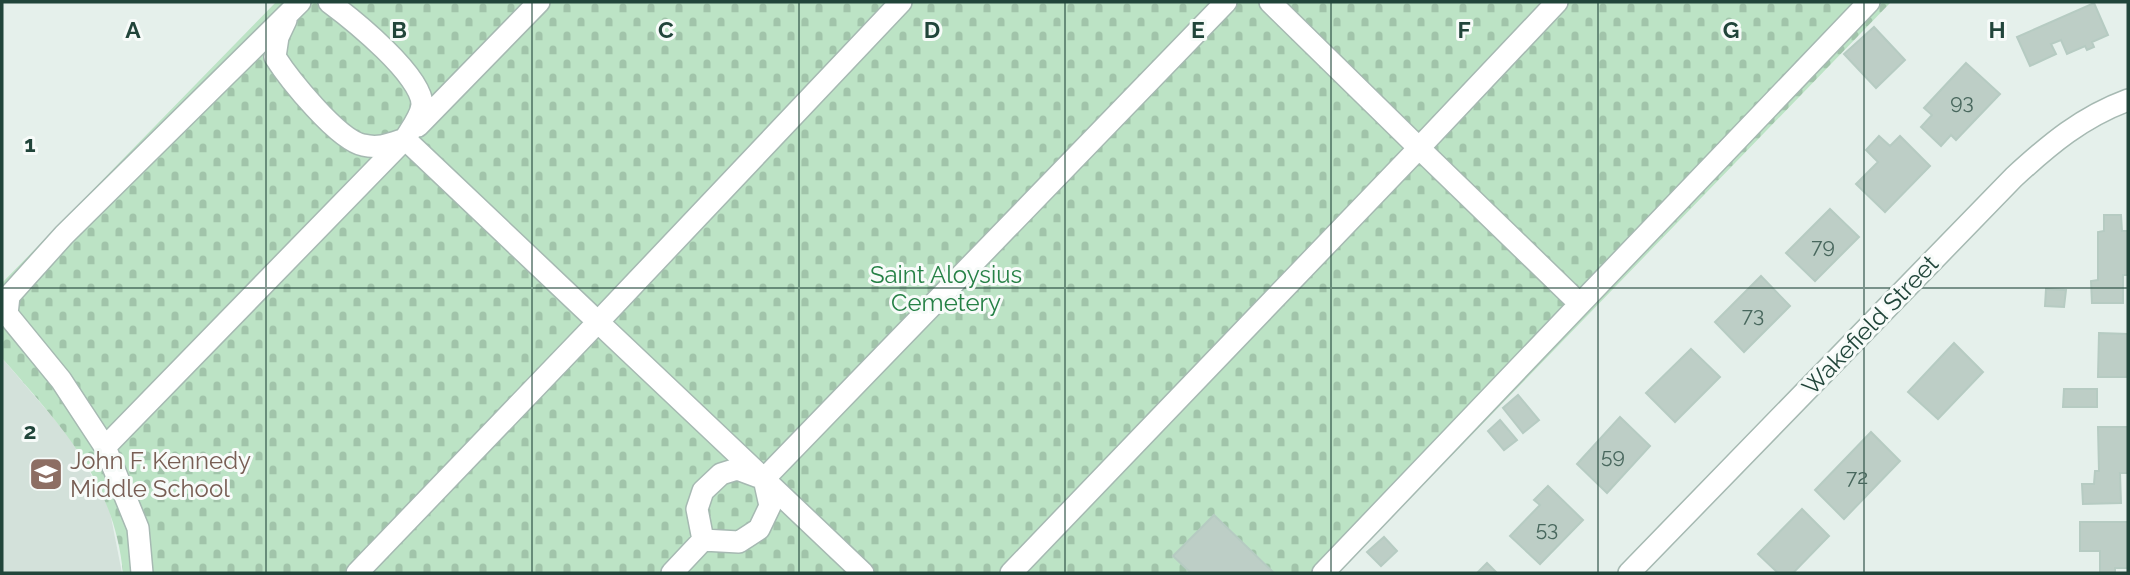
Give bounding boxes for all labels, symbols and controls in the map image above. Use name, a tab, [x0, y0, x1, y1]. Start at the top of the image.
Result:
text: A	[125, 16, 141, 43]
text: B	[391, 16, 407, 43]
text: C	[658, 16, 674, 43]
text: D	[924, 16, 940, 43]
text: E	[1191, 16, 1205, 43]
text: F	[1457, 16, 1471, 43]
text: G	[1723, 16, 1739, 43]
text: H	[1988, 16, 2006, 43]
house number: 93	[1950, 89, 1974, 114]
text: 1	[24, 130, 36, 157]
house number: 79	[1811, 233, 1835, 258]
street label: Wakefield Street	[1796, 249, 1944, 401]
park label: Saint Aloysius Cemetery	[870, 260, 1022, 317]
house number: 73	[1742, 302, 1764, 327]
text: 2	[24, 417, 36, 444]
house number: 59	[1601, 443, 1625, 468]
place label: John F. Kennedy Middle School	[70, 446, 251, 503]
school or university icon: John F. Kennedy Middle School	[27, 455, 65, 493]
house number: 72	[1846, 464, 1868, 489]
house number: 53	[1536, 516, 1558, 541]

